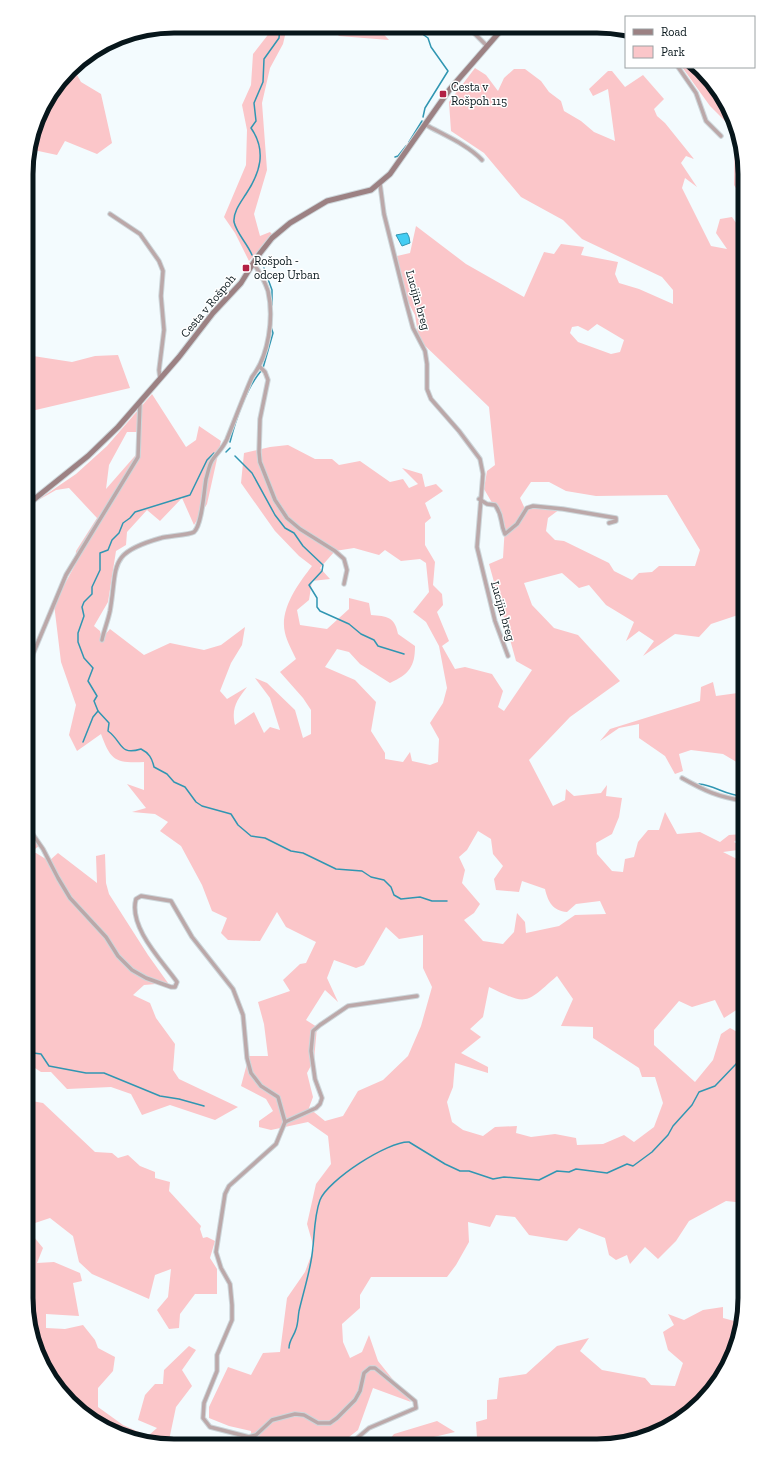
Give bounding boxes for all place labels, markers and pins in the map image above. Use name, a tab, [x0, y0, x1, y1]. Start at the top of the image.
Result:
place label: Cesta v Rošpoh 115	[451, 80, 507, 108]
marker: Cesta v Rošpoh 115	[438, 89, 448, 99]
place label: Rošpoh - odcep Urban	[254, 254, 320, 282]
marker: Rošpoh - odcep Urban	[241, 263, 251, 273]

